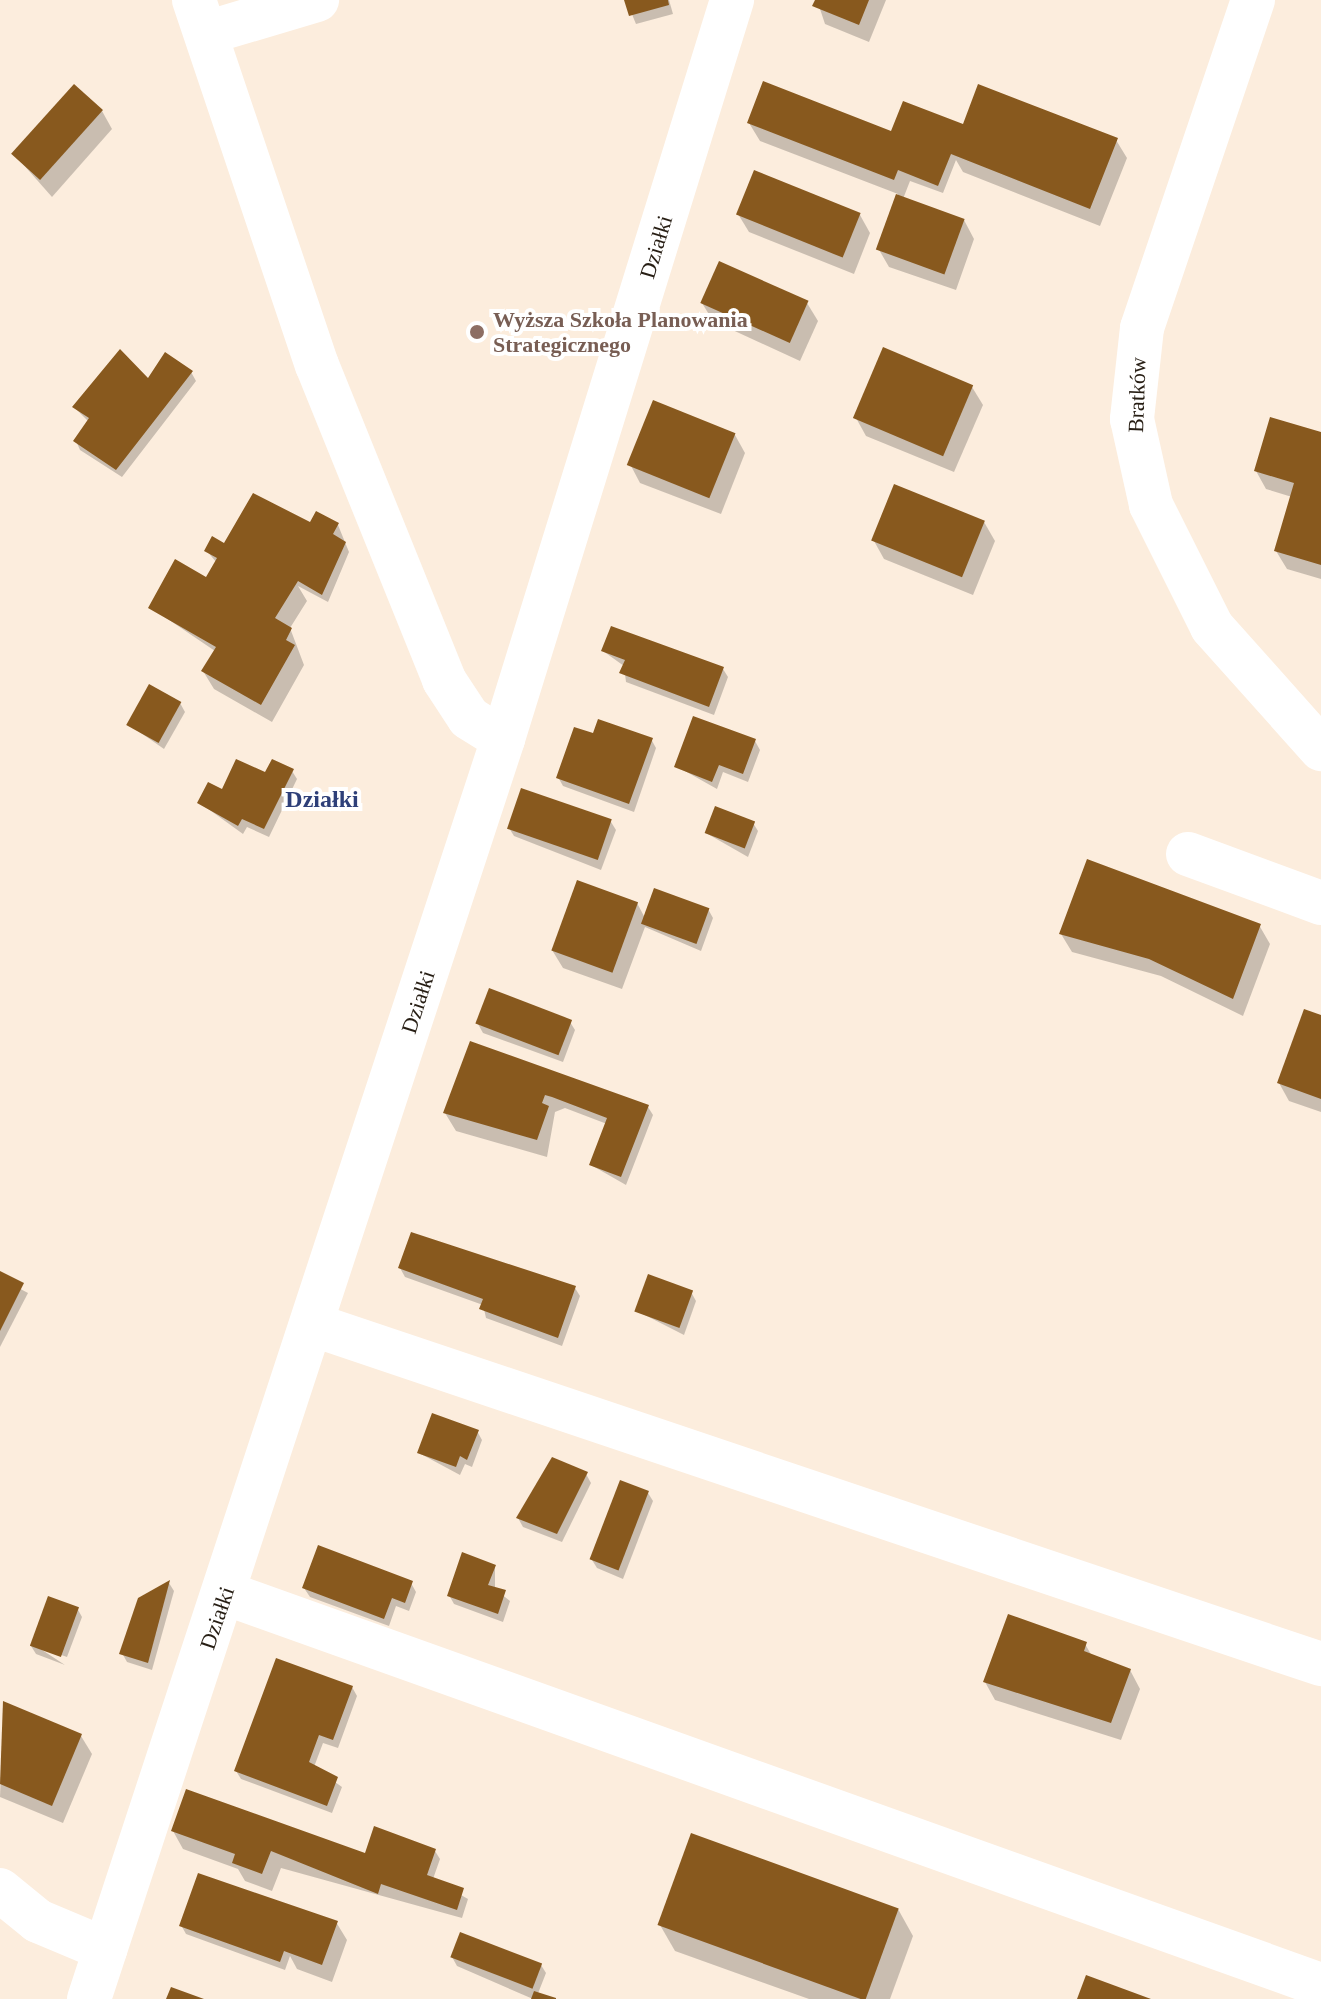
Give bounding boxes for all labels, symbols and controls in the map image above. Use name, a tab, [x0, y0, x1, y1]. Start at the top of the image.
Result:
street label: Działki	[634, 212, 678, 282]
place label: Wyższa Szkoła Planowania Strategicznego	[493, 306, 748, 358]
marker: Wyższa Szkoła Planowania Strategicznego	[468, 323, 486, 341]
street label: Bratków	[1122, 357, 1152, 433]
district label: Działki	[285, 786, 359, 814]
street label: Działki	[395, 967, 441, 1037]
street label: Działki	[194, 1583, 240, 1653]

